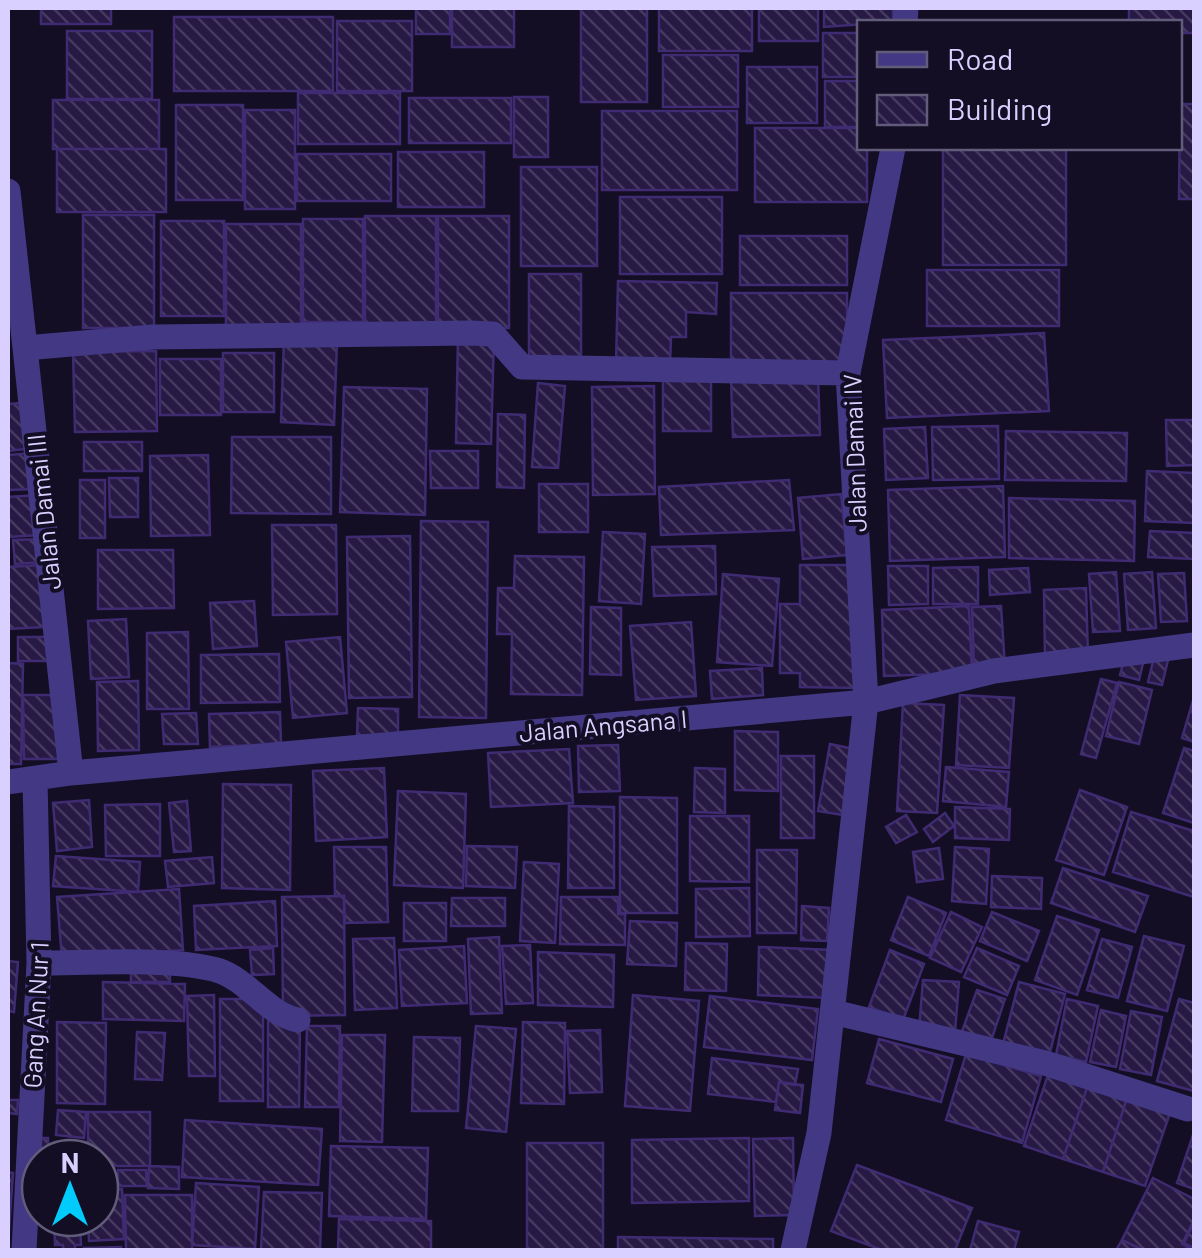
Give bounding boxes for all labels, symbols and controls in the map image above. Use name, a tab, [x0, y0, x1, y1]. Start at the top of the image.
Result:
legend	[857, 20, 1182, 150]
text: Road	[947, 40, 1013, 76]
text: Building	[947, 90, 1052, 126]
street label: Jalan Damai IV	[836, 373, 872, 533]
street label: Jalan Damai III	[20, 433, 66, 591]
street label: Jalan Angsana I	[518, 703, 688, 747]
street label: Gang An Nur 1	[16, 941, 54, 1089]
north arrow	[20, 1138, 120, 1238]
text: N	[61, 1145, 79, 1179]

